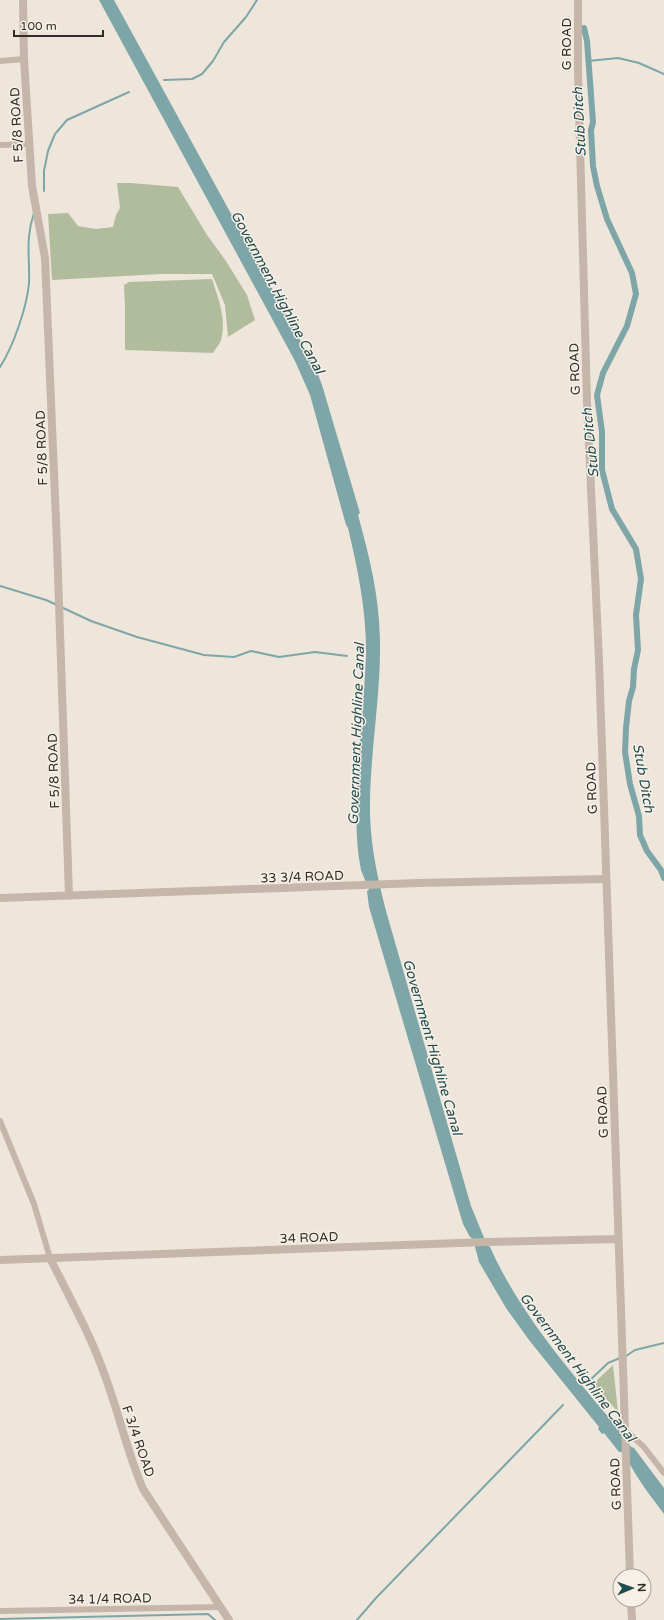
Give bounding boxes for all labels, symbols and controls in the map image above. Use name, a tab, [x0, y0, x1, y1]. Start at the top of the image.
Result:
scale bar	[14, 12, 103, 38]
street label: G ROAD	[559, 18, 575, 70]
text: 100 m	[20, 19, 57, 33]
water label: Stub Ditch	[569, 86, 590, 157]
street label: F 5/8 ROAD	[7, 87, 27, 163]
water label: Government Highline Canal	[227, 208, 329, 378]
street label: G ROAD	[566, 342, 584, 395]
water label: Stub Ditch	[578, 407, 603, 479]
street label: F 5/8 ROAD	[33, 410, 51, 486]
water label: Government Highline Canal	[345, 641, 368, 825]
street label: F 5/8 ROAD	[45, 733, 63, 809]
water label: Stub Ditch	[629, 742, 658, 814]
street label: G ROAD	[583, 761, 601, 814]
street label: 33 3/4 ROAD	[260, 868, 344, 886]
water label: Government Highline Canal	[399, 957, 466, 1138]
street label: G ROAD	[594, 1085, 612, 1138]
street label: 34 ROAD	[279, 1229, 339, 1247]
water label: Government Highline Canal	[516, 1289, 640, 1446]
street label: F 3/4 ROAD	[118, 1403, 158, 1480]
street label: G ROAD	[607, 1457, 625, 1510]
north arrow	[612, 1568, 652, 1608]
text: N	[635, 1583, 648, 1592]
street label: 34 1/4 ROAD	[68, 1590, 152, 1608]

